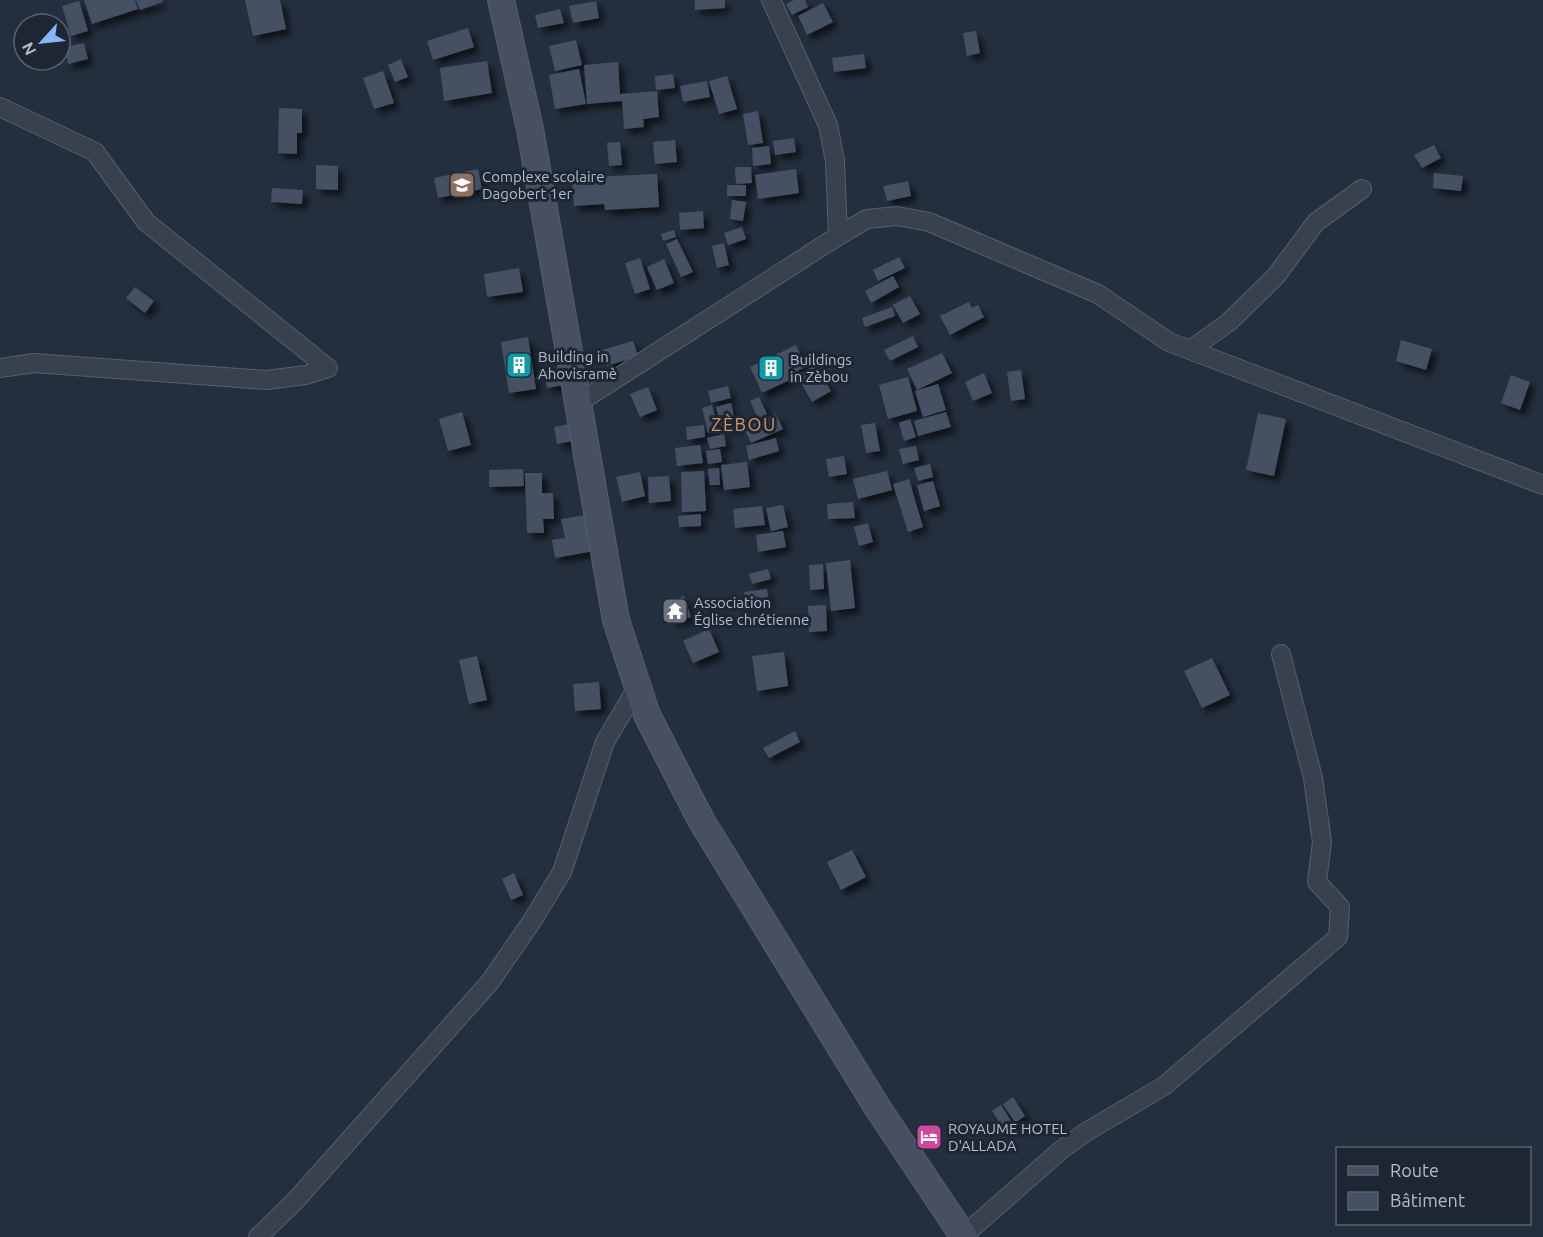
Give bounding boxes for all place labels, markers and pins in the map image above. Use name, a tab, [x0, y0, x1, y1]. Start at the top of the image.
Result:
place label: Complexe scolaire Dagobert 1er	[482, 168, 604, 202]
school or university icon: Complexe scolaire Dagobert 1er	[447, 170, 477, 200]
place label: Building in Ahovisramè	[538, 348, 617, 382]
building icon: Building in Ahovisramè	[504, 350, 534, 380]
place label: Buildings in Zèbou	[790, 351, 852, 385]
building icon: Buildings in Zèbou	[756, 353, 786, 383]
place label: Association Église chrétienne	[694, 594, 809, 628]
temple icon: Association Église chrétienne	[660, 596, 690, 626]
place label: ROYAUME HOTEL D'ALLADA	[948, 1120, 1068, 1154]
hotel icon: ROYAUME HOTEL D'ALLADA	[914, 1122, 944, 1152]

